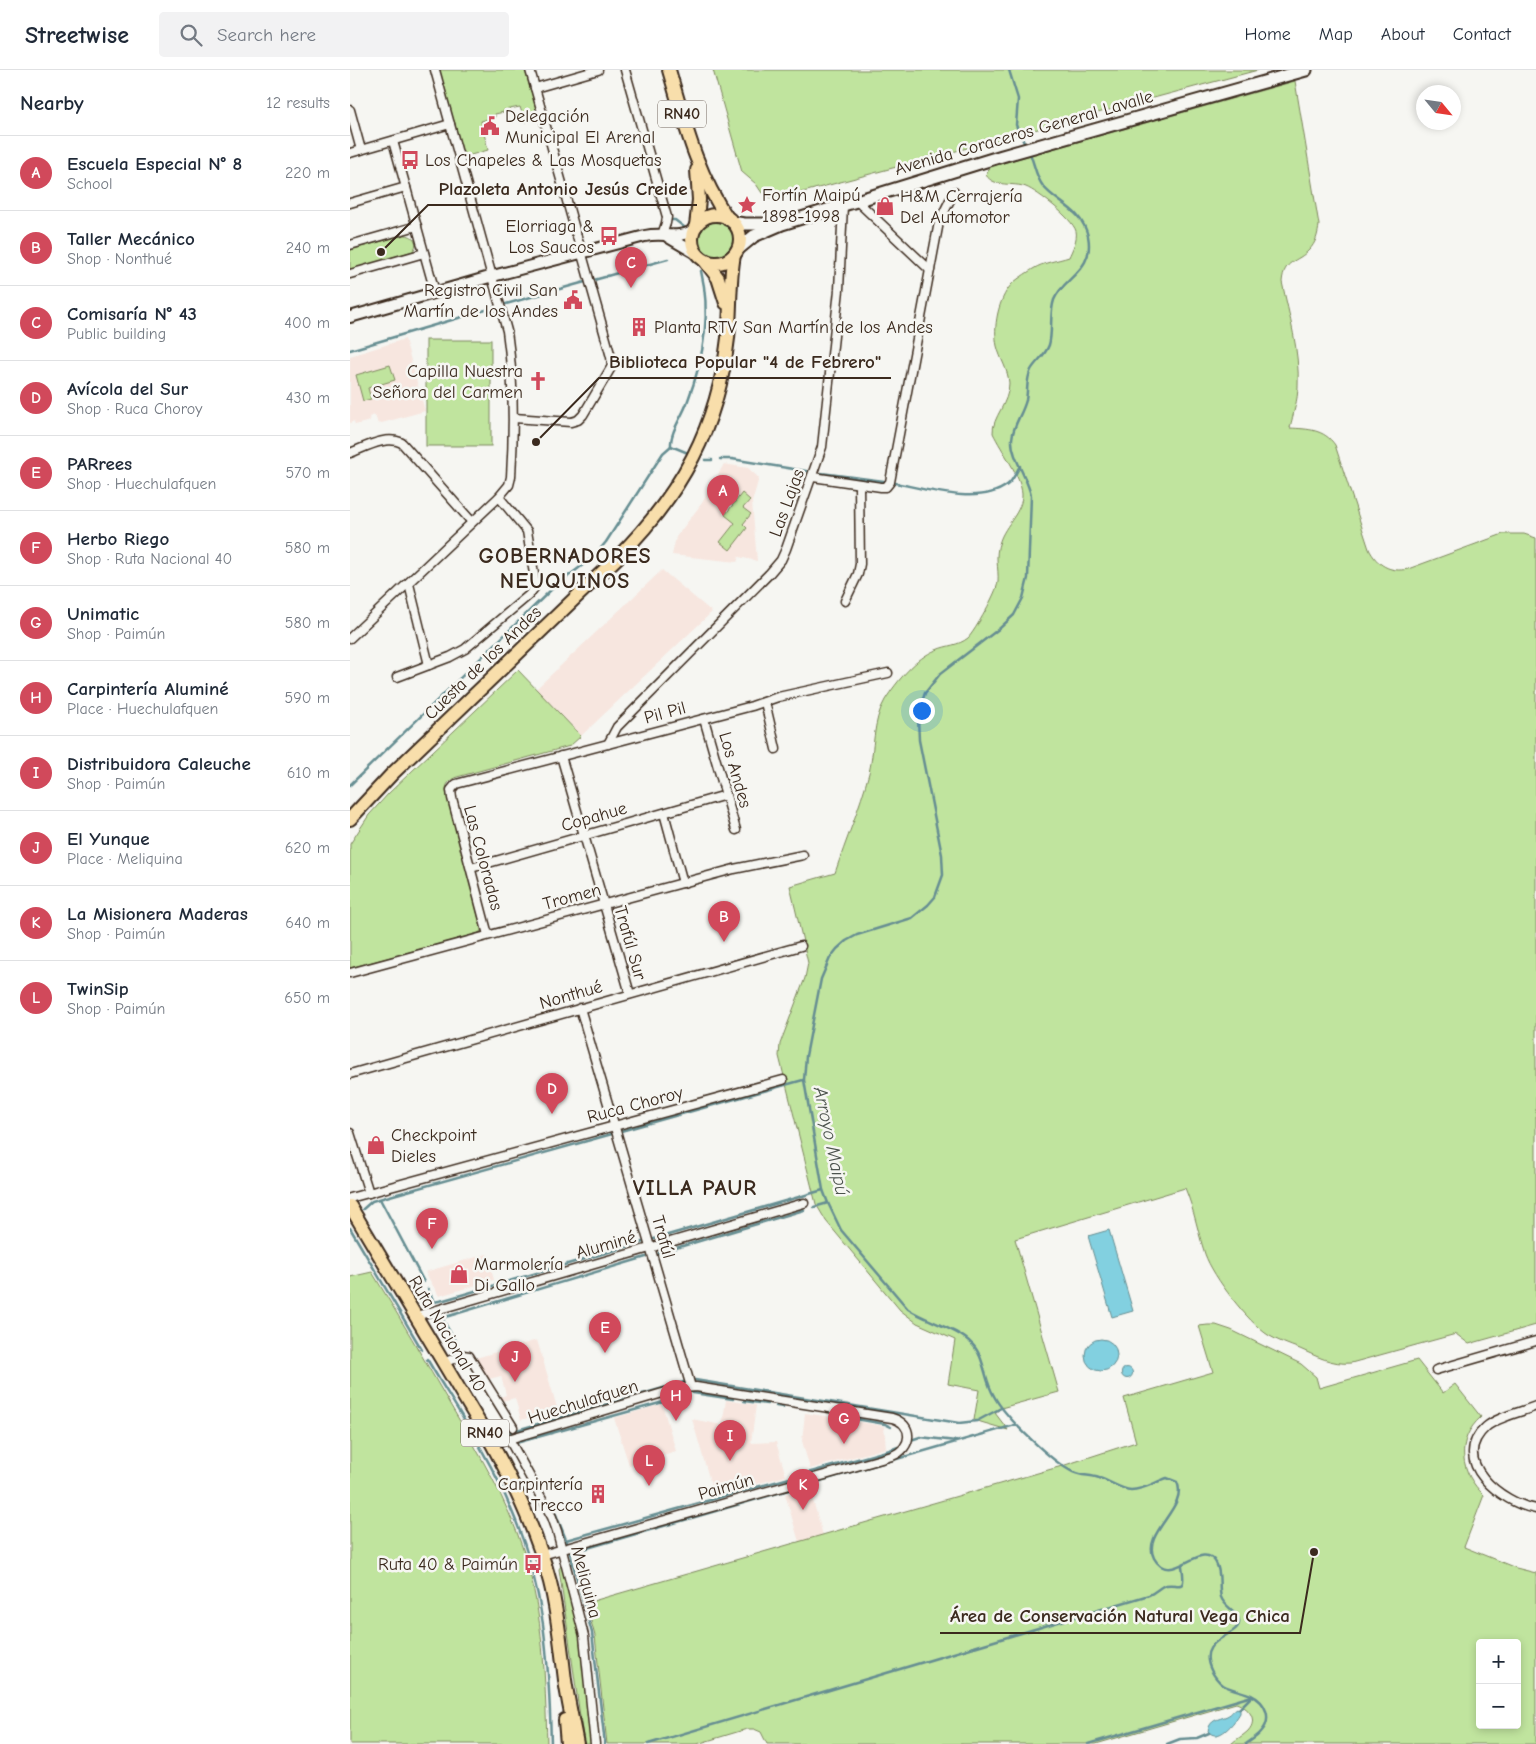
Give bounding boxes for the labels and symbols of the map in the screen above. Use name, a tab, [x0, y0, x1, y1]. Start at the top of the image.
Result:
north arrow	[1416, 85, 1461, 130]
street label: Avenida Coraceros General Lavalle	[892, 86, 1156, 180]
road number: RN40	[658, 101, 706, 128]
place label: Delegación Municipal El Arenal	[505, 106, 655, 148]
public building icon: Delegación Municipal El Arenal	[479, 115, 501, 137]
bus stop icon: Los Chapeles & Las Mosquetas	[399, 149, 421, 171]
place label: Los Chapeles & Las Mosquetas	[425, 150, 662, 171]
callout: Plazoleta Antonio Jesús Creide	[428, 171, 697, 205]
text: Plazoleta Antonio Jesús Creide	[439, 178, 687, 200]
place label: Fortín Maipú 1898-1998	[762, 185, 860, 227]
place label: H&M Cerrajería Del Automotor	[900, 186, 1023, 228]
place icon: Fortín Maipú 1898-1998	[736, 194, 758, 216]
shop icon: H&M Cerrajería Del Automotor	[874, 195, 896, 217]
place label: Elorriaga & Los Saucos	[506, 216, 594, 258]
bus stop icon: Elorriaga & Los Saucos	[598, 225, 620, 247]
pin: C	[615, 247, 647, 288]
place label: Registro Civil San Martín de los Andes	[403, 280, 558, 322]
public building icon: Registro Civil San Martín de los Andes	[562, 289, 584, 311]
building icon: Planta RTV San Martín de los Andes	[628, 316, 650, 338]
place label: Planta RTV San Martín de los Andes	[654, 317, 933, 338]
callout: Biblioteca Popular "4 de Febrero"	[599, 344, 891, 378]
text: Biblioteca Popular "4 de Febrero"	[609, 351, 881, 373]
place label: Capilla Nuestra Señora del Carmen	[373, 361, 523, 403]
church icon: Capilla Nuestra Señora del Carmen	[527, 370, 549, 392]
street label: Las Lajas	[765, 466, 809, 540]
pin: A	[707, 475, 739, 516]
district label: GOBERNADORES NEUQUINOS	[479, 543, 652, 594]
street label: Cuesta de los Andes	[420, 602, 546, 724]
street label: Pil Pil	[642, 697, 688, 729]
your location	[909, 698, 935, 724]
street label: Los Andes	[714, 730, 756, 810]
street label: Copahue	[559, 798, 629, 836]
street label: Las Coloradas	[459, 803, 507, 913]
street label: Tromen	[540, 879, 604, 915]
pin: B	[708, 901, 740, 942]
street label: Trafúl Sur	[609, 904, 651, 983]
street label: Nonthué	[537, 976, 605, 1014]
pin: D	[536, 1073, 568, 1114]
street label: Ruca Choroy	[585, 1082, 686, 1128]
water label: Arroyo Maipú	[809, 1084, 853, 1197]
place label: Checkpoint Dieles	[391, 1125, 477, 1167]
shop icon: Checkpoint Dieles	[365, 1134, 387, 1156]
district label: VILLA PAUR	[633, 1175, 757, 1201]
pin: F	[416, 1208, 448, 1249]
street label: Trafúl	[647, 1213, 679, 1261]
street label: Aluminé	[574, 1226, 638, 1264]
place label: Marmolería Di Gallo	[474, 1254, 563, 1296]
shop icon: Marmolería Di Gallo	[448, 1263, 470, 1285]
street label: Ruta Nacional 40	[404, 1272, 490, 1396]
pin: E	[589, 1312, 621, 1353]
pin: J	[499, 1341, 531, 1382]
street label: Huechulafquen	[525, 1375, 641, 1429]
pin: H	[660, 1380, 692, 1421]
pin: G	[828, 1403, 860, 1444]
road number: RN40	[461, 1420, 509, 1446]
pin: I	[714, 1420, 746, 1461]
pin: L	[633, 1445, 665, 1486]
street label: Paimún	[696, 1469, 756, 1505]
pin: K	[787, 1469, 819, 1510]
place label: Carpintería Trecco	[498, 1474, 583, 1516]
building icon: Carpintería Trecco	[587, 1483, 609, 1505]
street label: Meliquina	[566, 1544, 606, 1620]
bus stop icon: Ruta 40 & Paimún	[522, 1553, 544, 1575]
place label: Ruta 40 & Paimún	[378, 1554, 518, 1575]
callout: Área de Conservación Natural Vega Chica	[940, 1599, 1300, 1633]
text: Área de Conservación Natural Vega Chica	[950, 1605, 1290, 1627]

